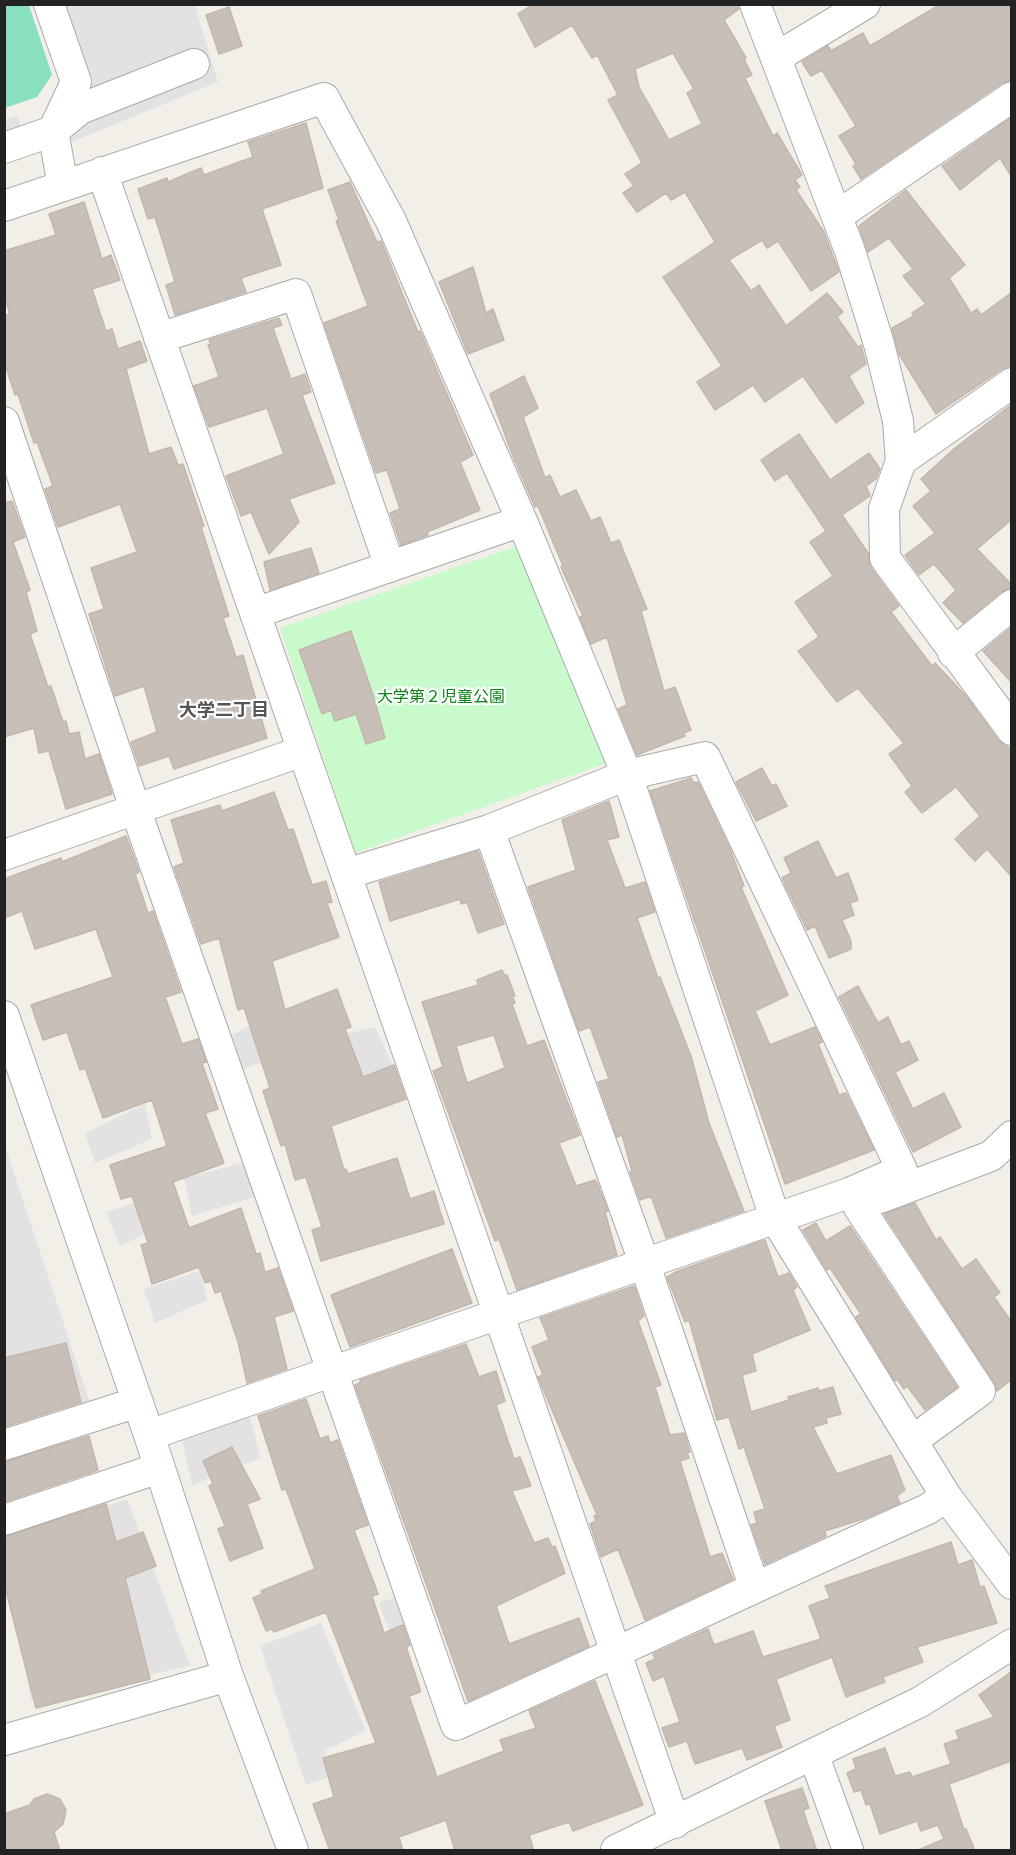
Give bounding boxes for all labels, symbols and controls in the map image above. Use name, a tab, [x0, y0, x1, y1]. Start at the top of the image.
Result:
park label: 大学第２児童公園	[377, 687, 505, 707]
district label: 大学二丁目	[179, 699, 269, 721]

